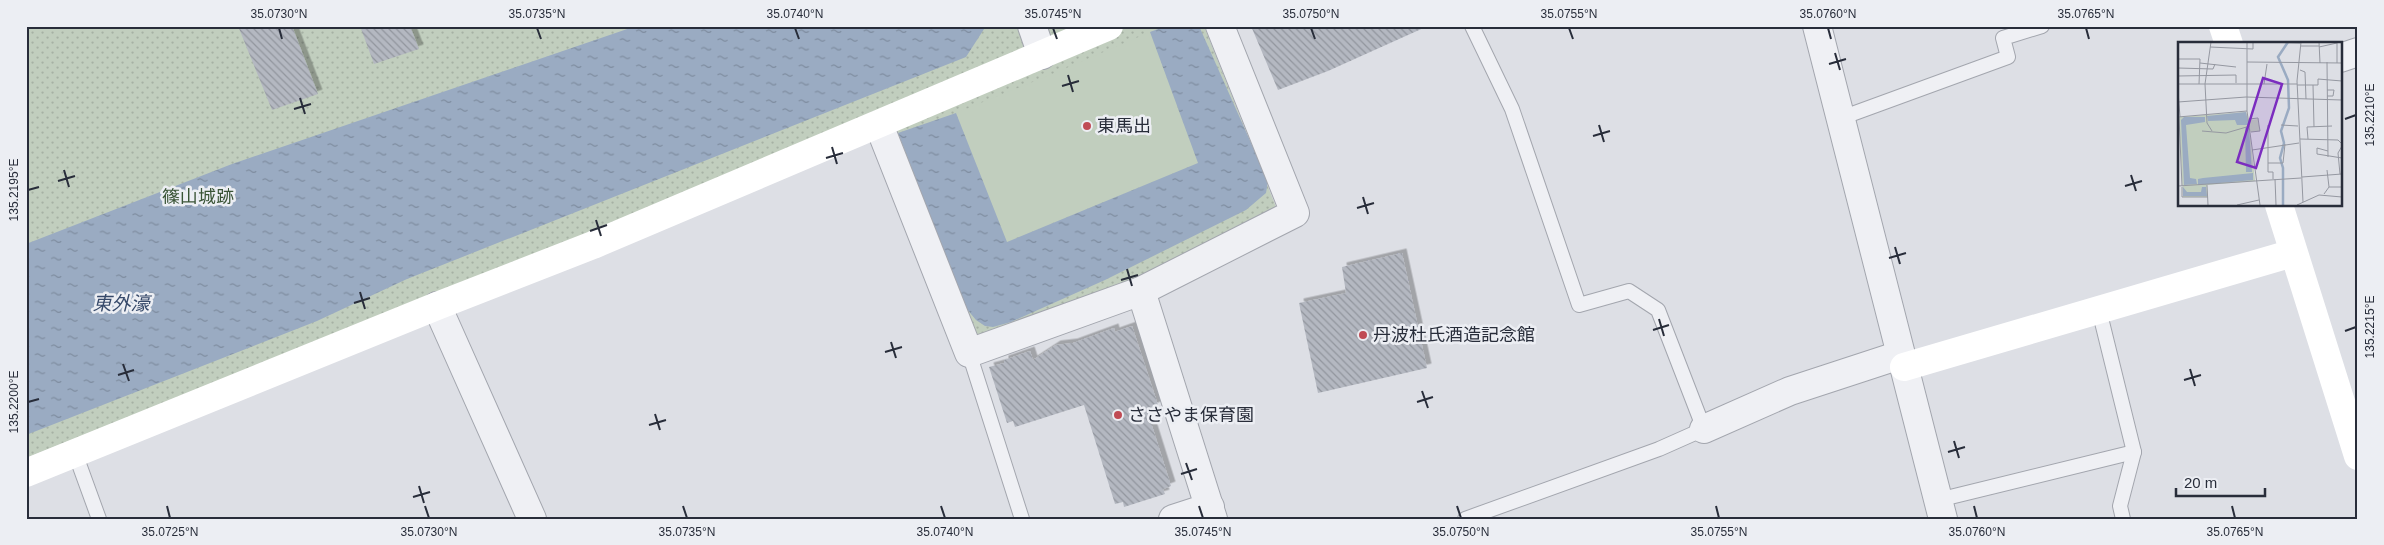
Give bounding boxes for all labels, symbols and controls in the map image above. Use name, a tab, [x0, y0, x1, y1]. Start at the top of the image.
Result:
text: 35.0730°N	[251, 7, 307, 21]
text: 35.0735°N	[509, 7, 565, 21]
text: 35.0740°N	[767, 7, 823, 21]
text: 35.0745°N	[1025, 7, 1081, 21]
text: 35.0750°N	[1283, 7, 1339, 21]
text: 35.0755°N	[1541, 7, 1597, 21]
text: 35.0760°N	[1800, 7, 1856, 21]
text: 35.0765°N	[2058, 7, 2114, 21]
inset map	[2178, 42, 2342, 206]
text: 135.2210°E	[2363, 84, 2377, 146]
place label: 東馬出	[1097, 116, 1151, 136]
marker: 東馬出	[1081, 120, 1093, 132]
text: 135.2195°E	[7, 159, 21, 221]
park label: 篠山城跡	[162, 187, 234, 207]
water label: 東外濠	[92, 293, 152, 314]
text: 135.2215°E	[2363, 296, 2377, 358]
place label: 丹波杜氏酒造記念館	[1373, 325, 1535, 345]
marker: 丹波杜氏酒造記念館	[1357, 329, 1369, 341]
text: 135.2200°E	[7, 371, 21, 433]
place label: ささやま保育園	[1128, 405, 1254, 425]
marker: ささやま保育園	[1112, 409, 1124, 421]
scale bar	[2176, 465, 2265, 497]
text: 20 m	[2184, 474, 2217, 491]
text: 35.0725°N	[142, 525, 198, 539]
text: 35.0730°N	[401, 525, 457, 539]
text: 35.0735°N	[659, 525, 715, 539]
text: 35.0740°N	[917, 525, 973, 539]
text: 35.0745°N	[1175, 525, 1231, 539]
text: 35.0750°N	[1433, 525, 1489, 539]
text: 35.0755°N	[1691, 525, 1747, 539]
text: 35.0760°N	[1949, 525, 2005, 539]
text: 35.0765°N	[2207, 525, 2263, 539]

